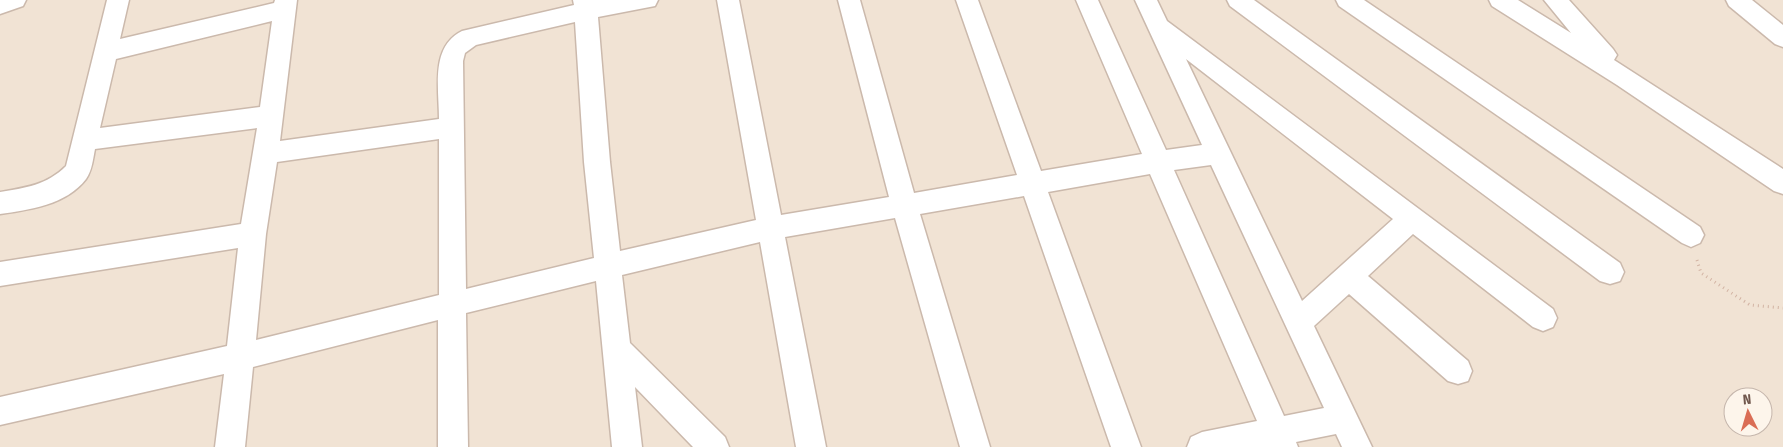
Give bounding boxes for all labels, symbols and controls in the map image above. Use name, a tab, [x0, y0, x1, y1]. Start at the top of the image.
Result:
north arrow	[1723, 387, 1773, 437]
text: N	[1742, 391, 1752, 408]

